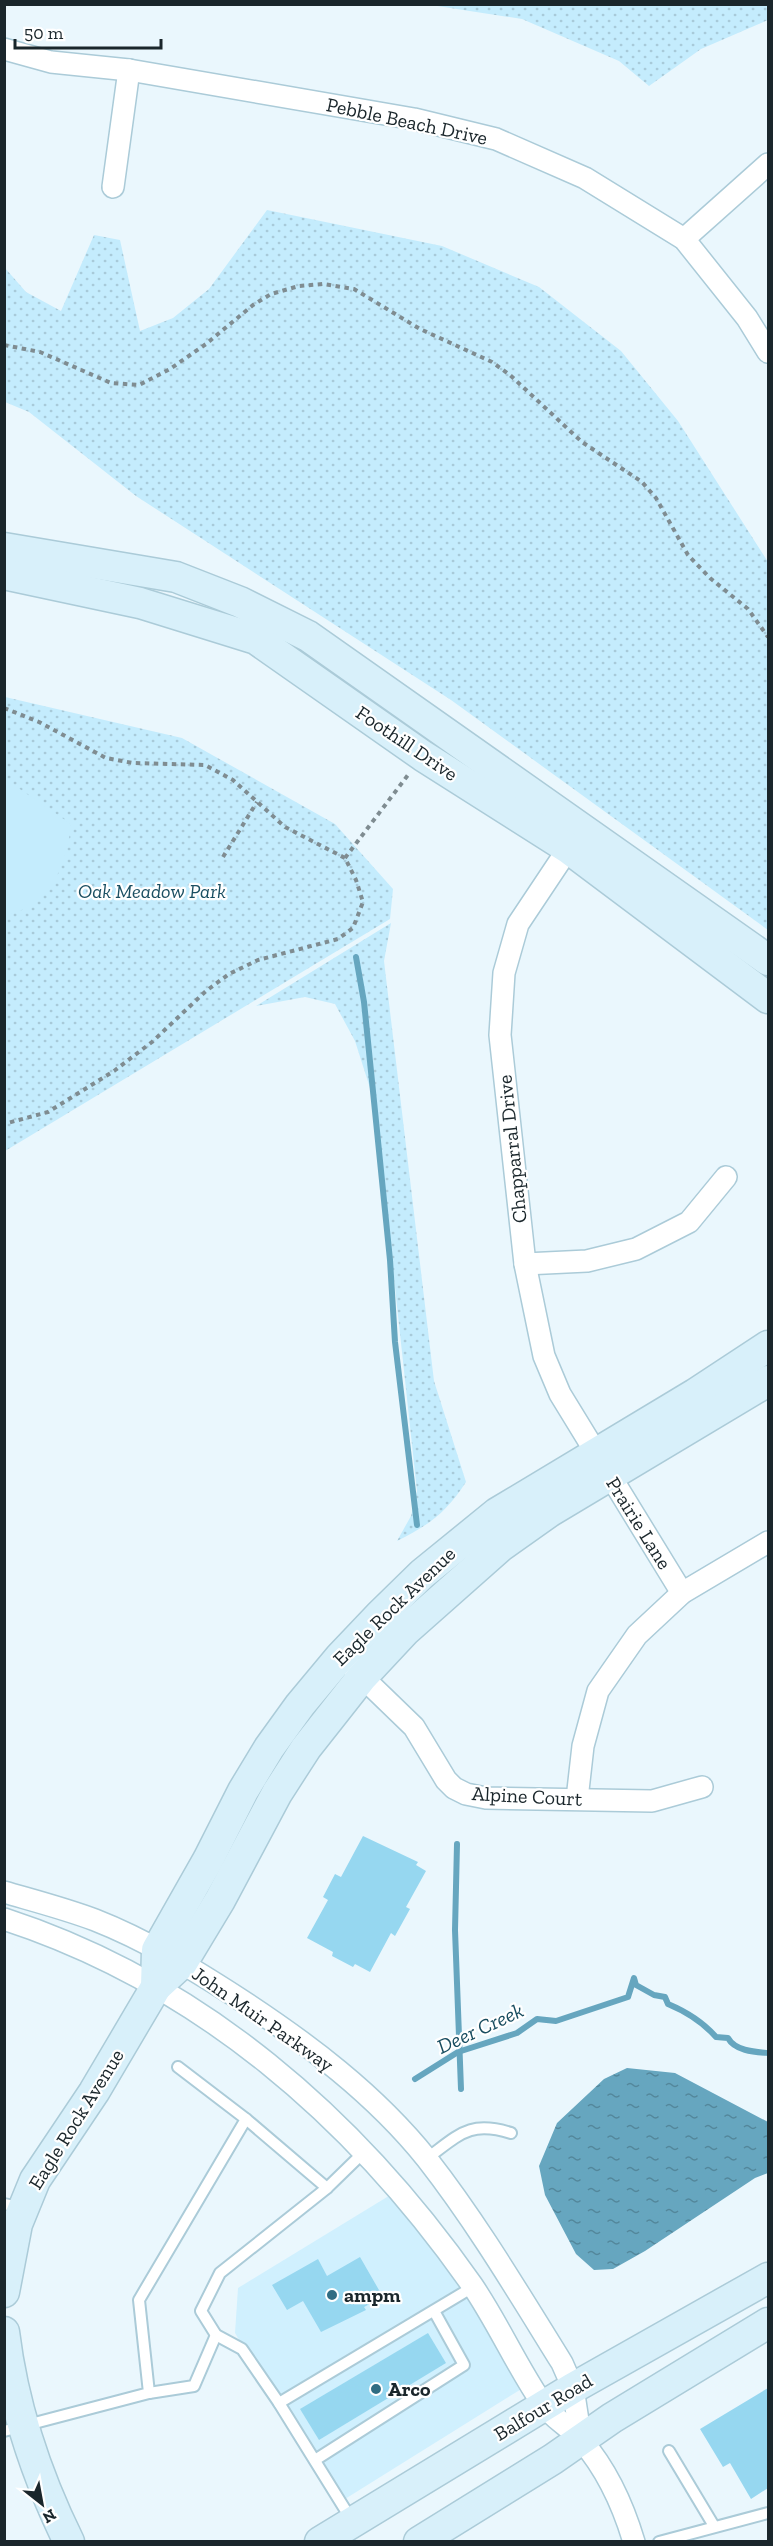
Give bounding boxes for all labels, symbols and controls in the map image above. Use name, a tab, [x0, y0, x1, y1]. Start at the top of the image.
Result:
scale bar	[15, 12, 160, 50]
text: 50 m	[24, 22, 64, 44]
street label: Pebble Beach Drive	[324, 92, 490, 150]
street label: Foothill Drive	[351, 700, 463, 786]
park label: Oak Meadow Park	[78, 879, 226, 903]
street label: Chapparral Drive	[492, 1074, 532, 1224]
street label: Prairie Lane	[601, 1472, 677, 1574]
street label: Eagle Rock Avenue	[328, 1541, 460, 1671]
street label: Alpine Court	[471, 1781, 583, 1811]
street label: John Muir Parkway	[188, 1961, 339, 2077]
water label: Deer Creek	[433, 1997, 527, 2059]
street label: Eagle Rock Avenue	[23, 2044, 129, 2194]
place label: ampm	[344, 2283, 401, 2307]
marker: ampm	[325, 2288, 339, 2302]
street label: Balfour Road	[490, 2368, 597, 2446]
place label: Arco	[388, 2377, 431, 2401]
marker: Arco	[369, 2382, 383, 2396]
north arrow	[12, 2474, 72, 2534]
text: N	[39, 2505, 60, 2528]

